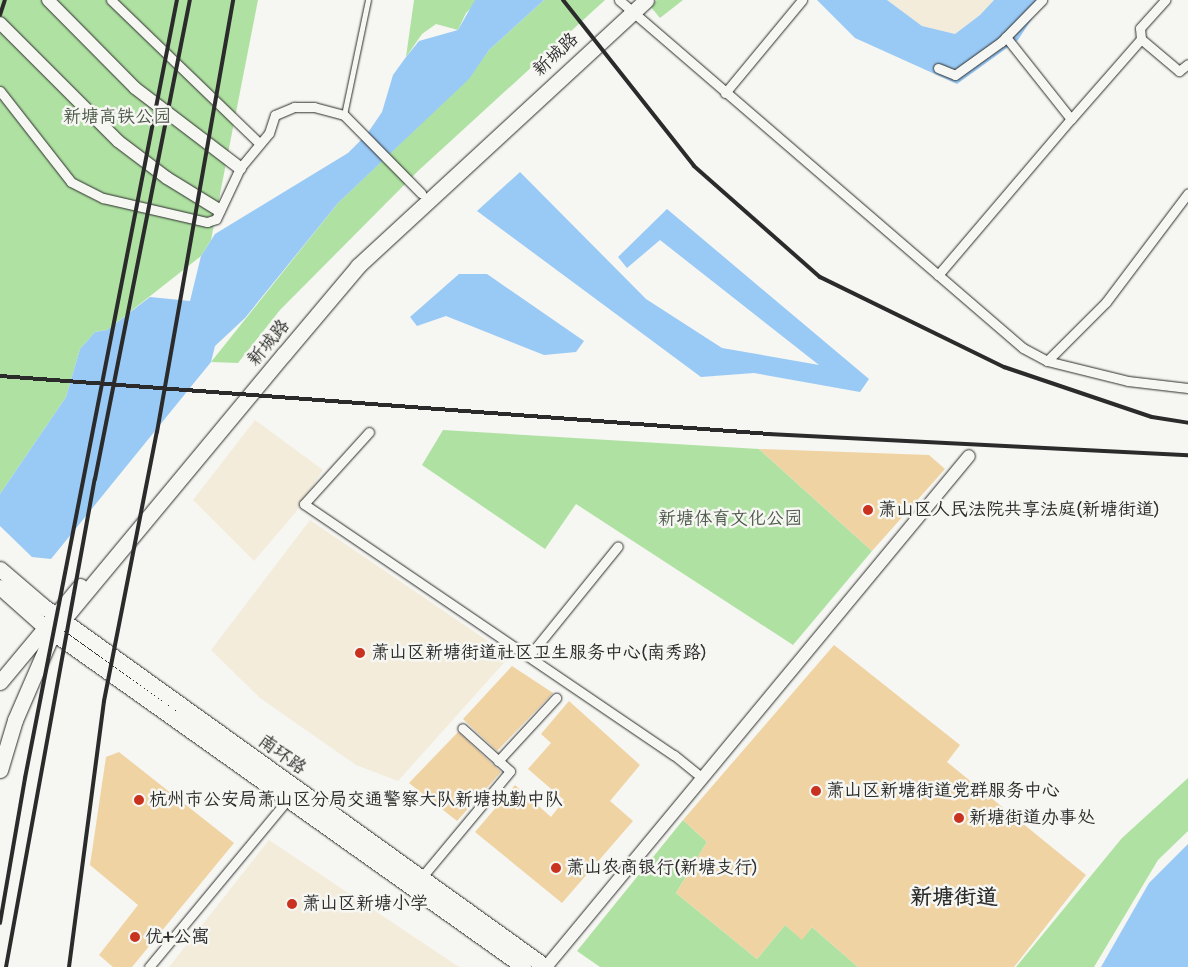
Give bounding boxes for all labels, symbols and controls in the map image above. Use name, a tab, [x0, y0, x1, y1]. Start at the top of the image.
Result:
street label: 新城路	[529, 29, 583, 81]
park label: 新塘高铁公园	[63, 106, 171, 128]
street label: 新城路	[243, 315, 295, 371]
place label: 萧山区人民法院共享法庭(新塘街道)	[878, 499, 1160, 521]
marker: 萧山区人民法院共享法庭(新塘街道)	[862, 504, 874, 516]
park label: 新塘体育文化公园	[658, 508, 802, 530]
place label: 萧山区新塘街道社区卫生服务中心(南秀路)	[371, 642, 707, 664]
marker: 萧山区新塘街道社区卫生服务中心(南秀路)	[353, 646, 367, 660]
street label: 南环路	[254, 730, 310, 780]
place label: 萧山区新塘街道党群服务中心	[826, 780, 1060, 802]
marker: 萧山区新塘街道党群服务中心	[810, 785, 822, 797]
place label: 杭州市公安局萧山区分局交通警察大队新塘执勤中队	[149, 789, 563, 811]
marker: 杭州市公安局萧山区分局交通警察大队新塘执勤中队	[133, 794, 145, 806]
place label: 新塘街道办事处	[969, 807, 1095, 829]
marker: 新塘街道办事处	[953, 812, 965, 824]
place label: 萧山农商银行(新塘支行)	[566, 857, 758, 879]
marker: 萧山农商银行(新塘支行)	[550, 862, 562, 874]
district label: 新塘街道	[910, 885, 998, 911]
place label: 萧山区新塘小学	[302, 893, 428, 915]
marker: 萧山区新塘小学	[286, 898, 298, 910]
place label: 优+公寓	[145, 926, 209, 948]
marker: 优+公寓	[129, 931, 141, 943]

